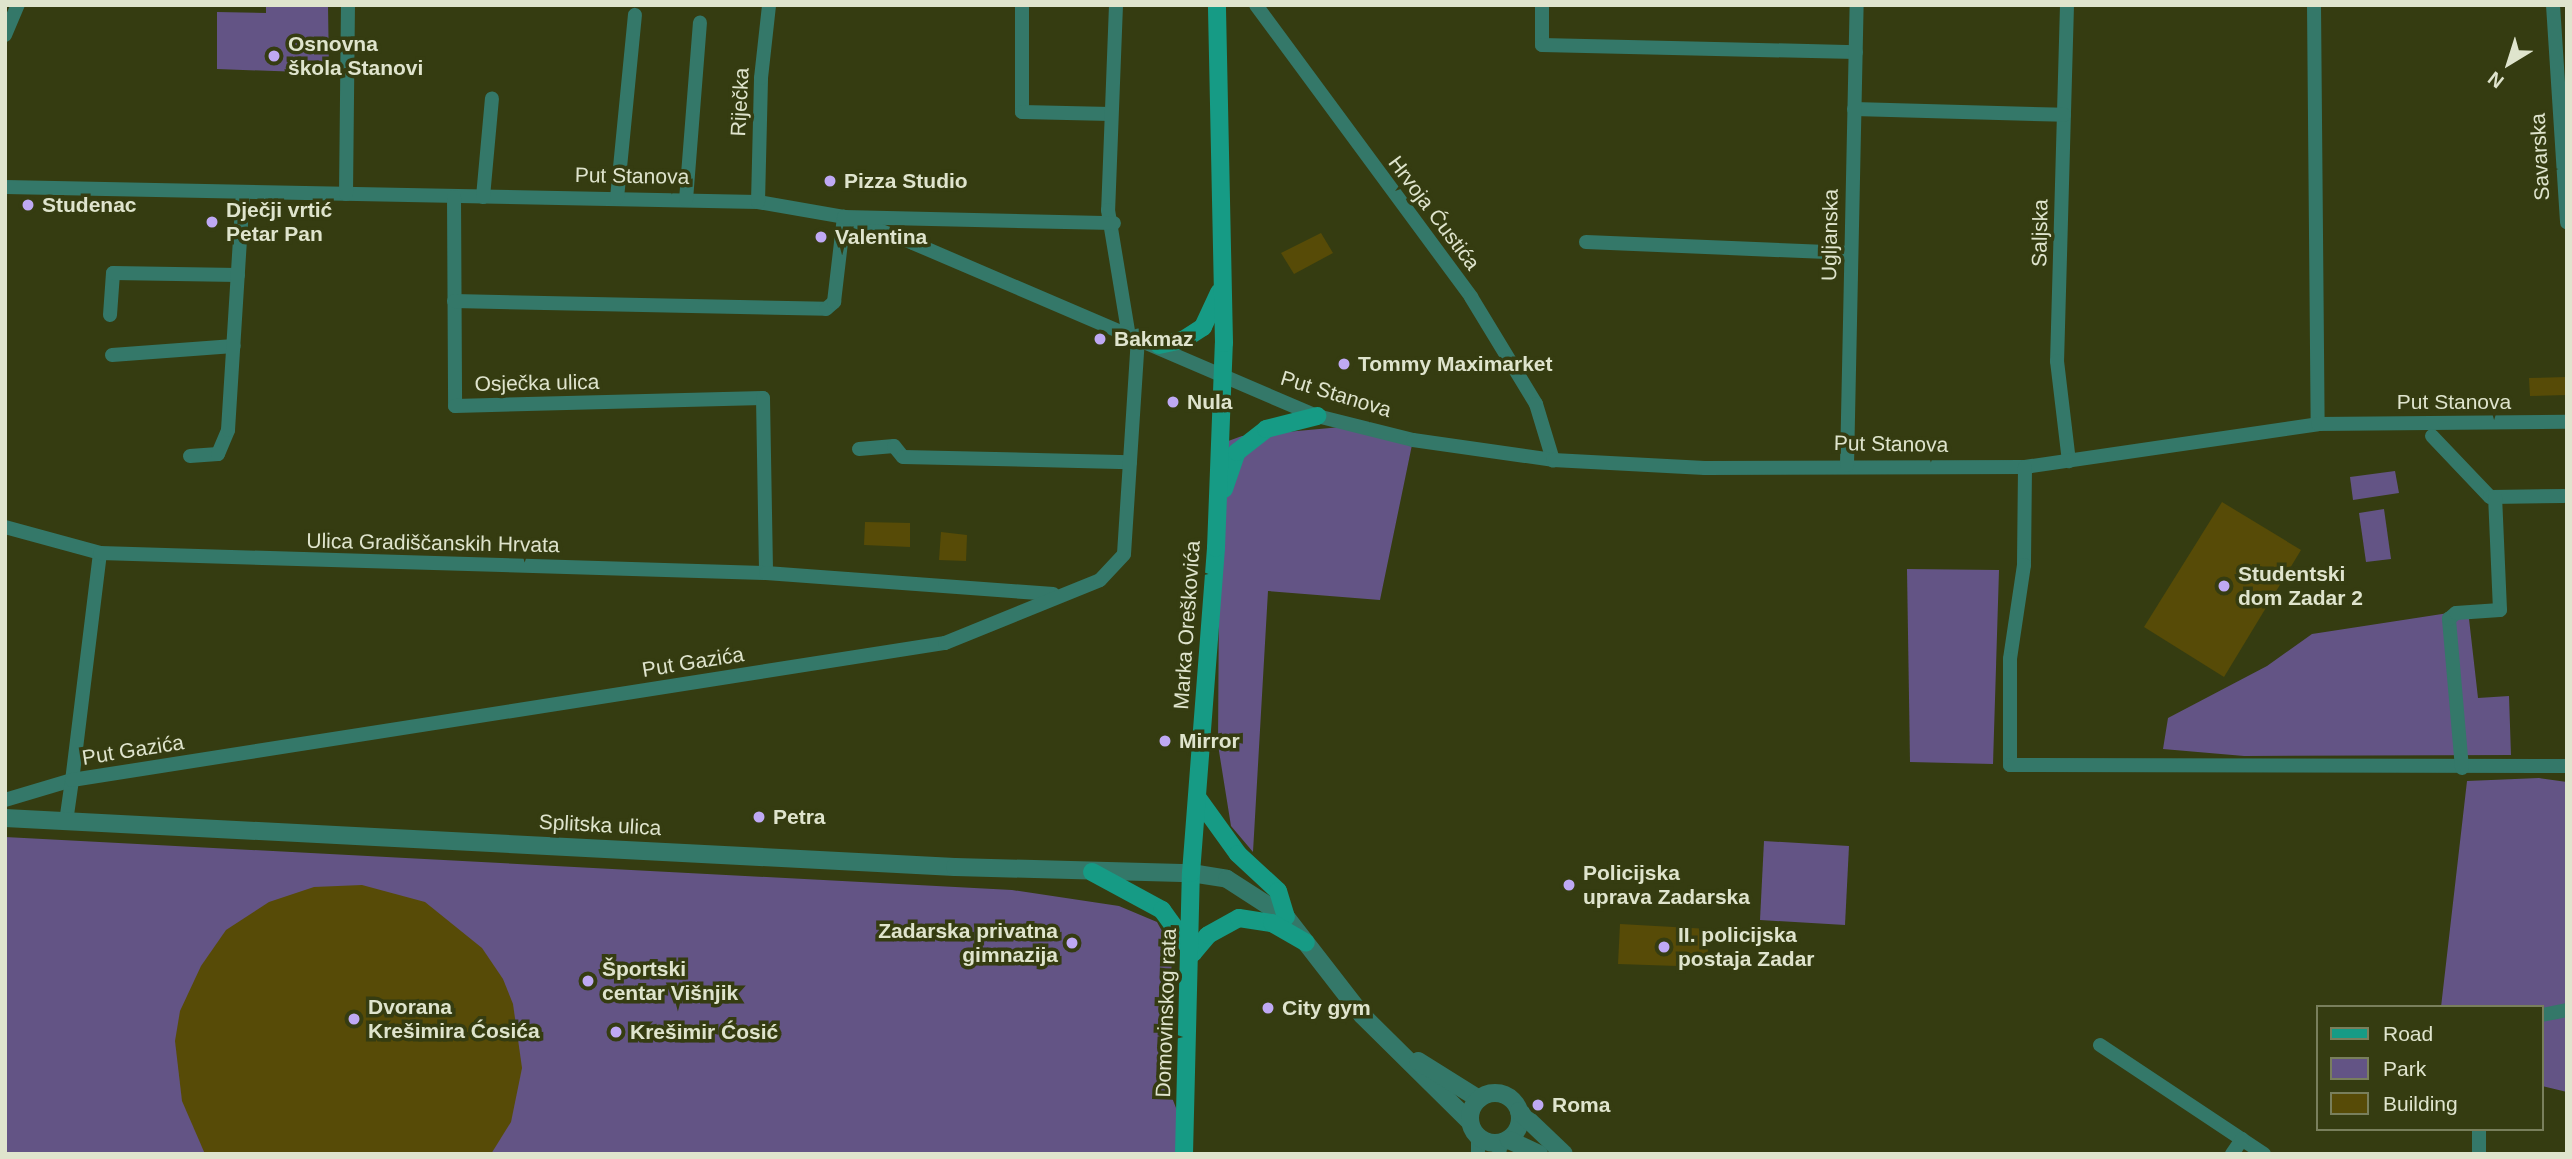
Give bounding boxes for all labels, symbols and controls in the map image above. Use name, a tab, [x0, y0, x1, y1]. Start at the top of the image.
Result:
north arrow	[2474, 28, 2544, 98]
place label: Osnovna škola Stanovi	[288, 31, 423, 81]
marker: Osnovna škola Stanovi	[266, 48, 282, 64]
street label: Riječka	[726, 67, 754, 137]
text: N	[2484, 67, 2508, 92]
street label: Savarska	[2525, 113, 2555, 201]
street label: Hrvoja Ćustića	[1383, 151, 1485, 275]
street label: Put Stanova	[575, 162, 689, 190]
place label: Pizza Studio	[844, 168, 968, 194]
marker: Pizza Studio	[822, 173, 838, 189]
street label: Ugljanska	[1817, 189, 1843, 281]
place label: Studenac	[42, 192, 137, 218]
marker: Studenac	[20, 197, 36, 213]
place label: Dječji vrtić Petar Pan	[226, 197, 332, 247]
street label: Saljska	[2027, 199, 2053, 267]
marker: Dječji vrtić Petar Pan	[204, 214, 220, 230]
place label: Valentina	[835, 224, 927, 250]
marker: Valentina	[813, 229, 829, 245]
place label: Bakmaz	[1114, 326, 1193, 352]
marker: Bakmaz	[1092, 331, 1108, 347]
place label: Tommy Maximarket	[1358, 351, 1553, 377]
marker: Tommy Maximarket	[1336, 356, 1352, 372]
street label: Put Stanova	[1278, 365, 1394, 423]
street label: Osječka ulica	[474, 369, 600, 397]
place label: Nula	[1187, 389, 1233, 415]
street label: Put Stanova	[2397, 389, 2511, 415]
marker: Nula	[1165, 394, 1181, 410]
street label: Put Stanova	[1834, 430, 1948, 458]
street label: Ulica Gradiščanskih Hrvata	[306, 528, 560, 558]
street label: Marka Oreškovića	[1169, 540, 1205, 710]
place label: Studentski dom Zadar 2	[2238, 561, 2363, 611]
marker: Studentski dom Zadar 2	[2216, 578, 2232, 594]
street label: Put Gazića	[640, 642, 746, 682]
place label: Mirror	[1179, 728, 1240, 754]
street label: Put Gazića	[80, 730, 186, 770]
marker: Mirror	[1157, 733, 1173, 749]
place label: Petra	[773, 804, 826, 830]
street label: Splitska ulica	[538, 809, 662, 841]
marker: Petra	[751, 809, 767, 825]
place label: Policijska uprava Zadarska	[1583, 860, 1750, 910]
marker: Policijska uprava Zadarska	[1561, 877, 1577, 893]
place label: Zadarska privatna gimnazija	[878, 918, 1058, 968]
place label: II. policijska postaja Zadar	[1678, 922, 1815, 972]
street label: Domovinskog rata	[1150, 928, 1182, 1098]
marker: Zadarska privatna gimnazija	[1064, 935, 1080, 951]
marker: II. policijska postaja Zadar	[1656, 939, 1672, 955]
place label: Športski centar Višnjik	[602, 956, 738, 1006]
marker: Športski centar Višnjik	[580, 973, 596, 989]
place label: Dvorana Krešimira Ćosića	[368, 994, 540, 1044]
place label: City gym	[1282, 995, 1371, 1021]
marker: City gym	[1260, 1000, 1276, 1016]
legend	[2316, 1005, 2544, 1131]
marker: Dvorana Krešimira Ćosića	[346, 1011, 362, 1027]
place label: Krešimir Ćosić	[630, 1019, 778, 1045]
text: Road	[2383, 1022, 2433, 1045]
marker: Krešimir Ćosić	[608, 1024, 624, 1040]
text: Park	[2383, 1057, 2426, 1080]
place label: Roma	[1552, 1092, 1610, 1118]
text: Building	[2383, 1092, 2458, 1115]
marker: Roma	[1530, 1097, 1546, 1113]

